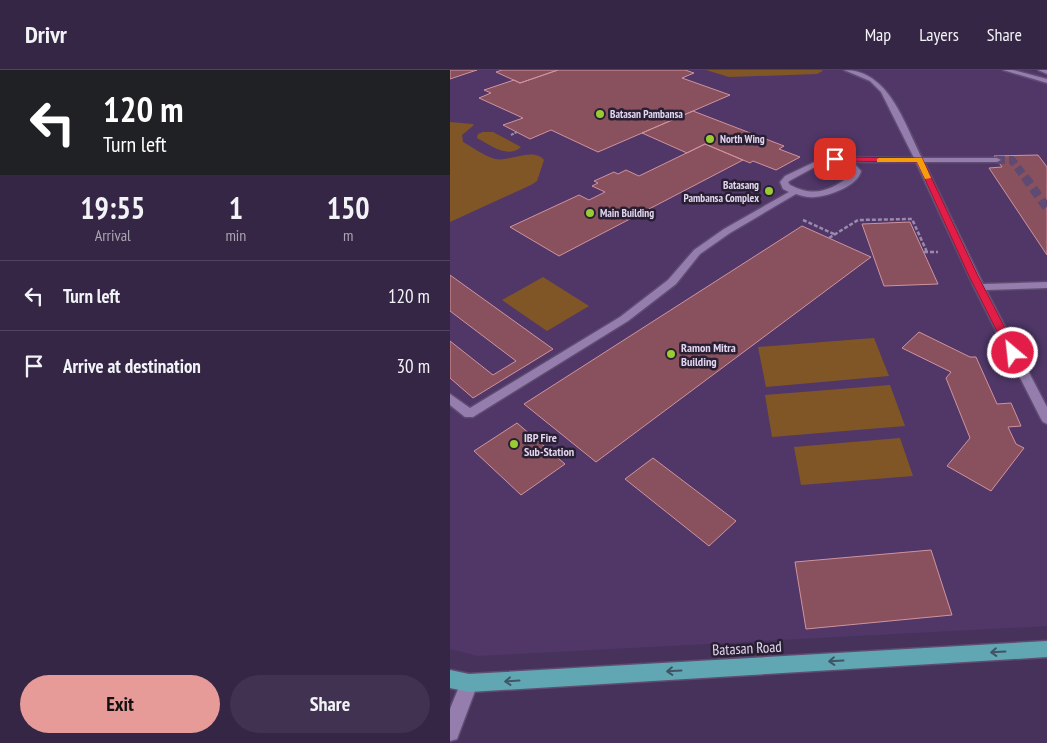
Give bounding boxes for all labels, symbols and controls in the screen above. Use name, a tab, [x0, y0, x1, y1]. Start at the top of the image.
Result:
text: Drivr	[25, 19, 67, 50]
text: Map	[865, 23, 891, 46]
text: Layers	[919, 23, 959, 46]
text: Share	[987, 23, 1022, 46]
text: 120 m	[103, 86, 184, 132]
icon: left	[20, 90, 85, 155]
place label: Batasan Pambansa	[610, 107, 683, 121]
marker: Batasan Pambansa	[594, 108, 606, 120]
text: Turn left	[103, 130, 167, 158]
place label: North Wing	[720, 132, 765, 146]
marker: North Wing	[704, 133, 716, 145]
pin	[814, 138, 856, 180]
icon: arrive	[821, 145, 849, 173]
place label: Batasang Pambansa Complex	[683, 178, 759, 205]
marker: Batasang Pambansa Complex	[763, 185, 775, 197]
text: 19:55	[80, 188, 145, 227]
text: 1	[229, 188, 243, 227]
text: 150	[327, 188, 370, 227]
place label: Main Building	[600, 206, 654, 220]
marker: Main Building	[584, 207, 596, 219]
text: Arrival	[95, 225, 131, 245]
text: min	[225, 225, 246, 245]
text: m	[343, 225, 353, 245]
icon: left	[20, 282, 48, 310]
text: Turn left	[63, 284, 120, 308]
text: 120 m	[388, 284, 430, 308]
position arrow	[986, 326, 1038, 378]
place label: Ramon Mitra Building	[681, 340, 736, 369]
marker: Ramon Mitra Building	[665, 348, 677, 360]
icon: arrive	[20, 352, 48, 380]
text: Arrive at destination	[63, 354, 201, 378]
text: 30 m	[397, 354, 430, 378]
place label: IBP Fire Sub-Station	[524, 430, 574, 459]
marker: IBP Fire Sub-Station	[508, 438, 520, 450]
street label: Batasan Road	[712, 637, 782, 659]
one-way arrow	[991, 647, 1007, 656]
one-way arrow	[828, 657, 844, 666]
one-way arrow	[666, 666, 682, 676]
button: Exit	[20, 675, 220, 733]
button: Share	[230, 675, 430, 733]
one-way arrow	[504, 676, 520, 686]

